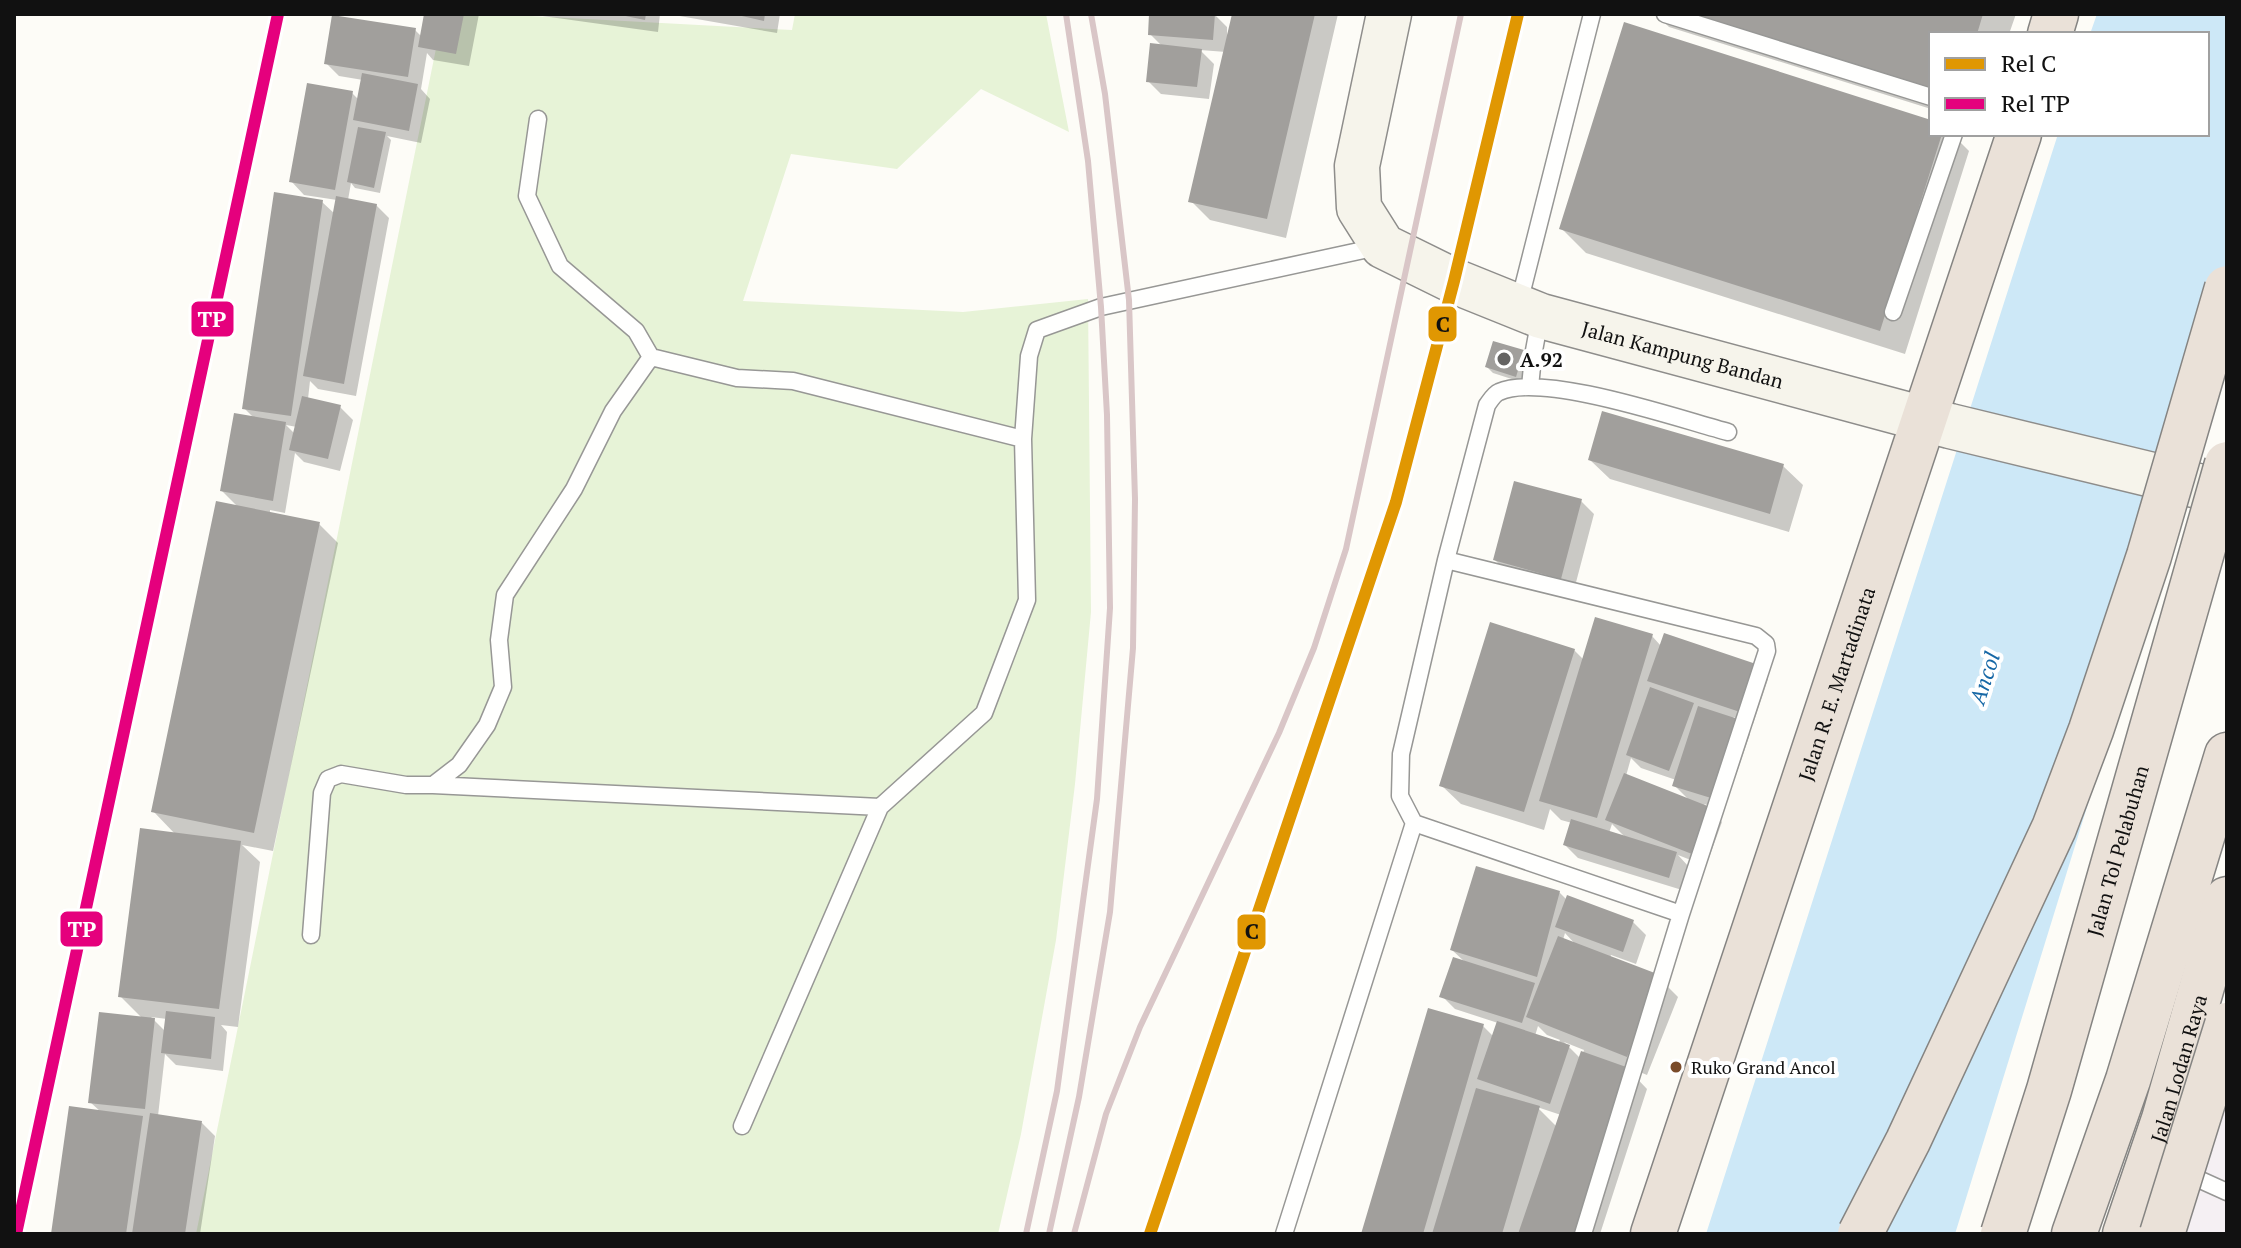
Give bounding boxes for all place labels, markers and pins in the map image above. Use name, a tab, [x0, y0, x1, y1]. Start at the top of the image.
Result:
place label: A.92	[1520, 346, 1563, 373]
marker: A.92	[1495, 350, 1513, 368]
place label: Ruko Grand Ancol	[1691, 1055, 1836, 1079]
marker: Ruko Grand Ancol	[1668, 1059, 1684, 1075]

